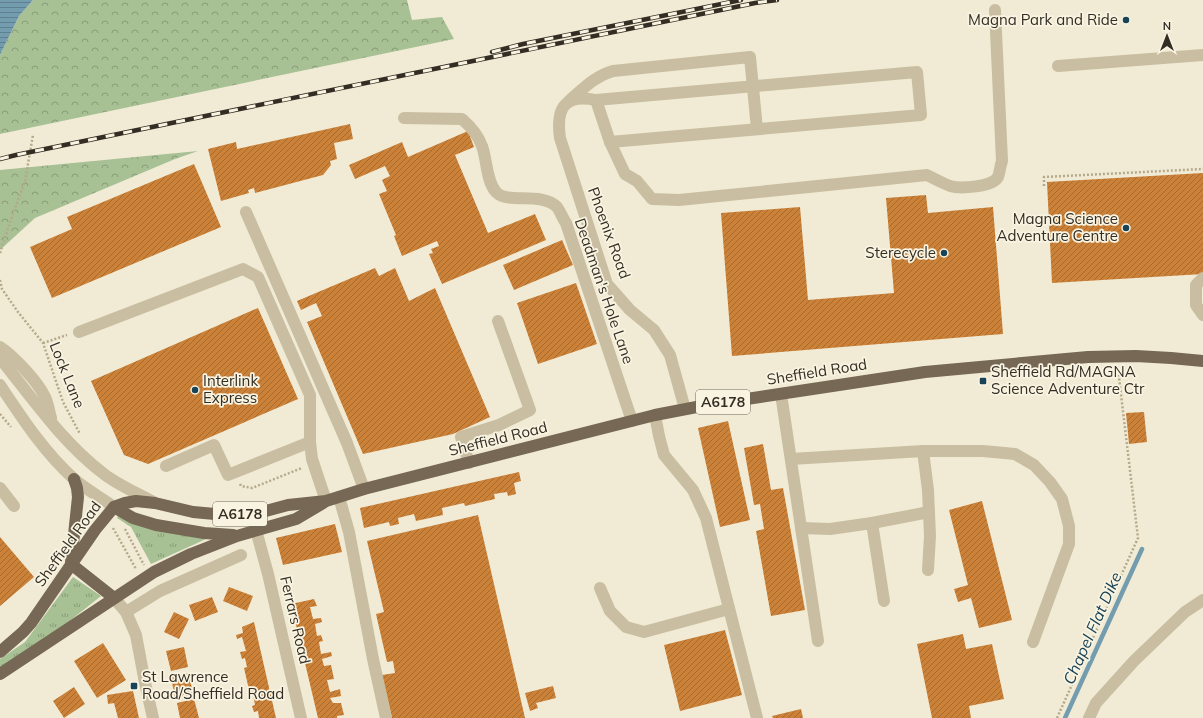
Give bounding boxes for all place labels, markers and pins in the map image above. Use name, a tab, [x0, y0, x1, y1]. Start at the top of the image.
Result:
place label: Magna Park and Ride	[968, 10, 1118, 29]
marker: Magna Park and Ride	[1121, 15, 1131, 25]
place label: Magna Science Adventure Centre	[996, 209, 1118, 245]
marker: Magna Science Adventure Centre	[1121, 223, 1131, 233]
place label: Sterecycle	[865, 243, 936, 262]
marker: Sterecycle	[939, 248, 949, 258]
place label: Sheffield Rd/MAGNA Science Adventure Ctr	[991, 362, 1145, 398]
place label: Interlink Express	[203, 371, 258, 407]
marker: Sheffield Rd/MAGNA Science Adventure Ctr	[978, 376, 988, 386]
marker: Interlink Express	[190, 385, 200, 395]
place label: St Lawrence Road/Sheffield Road	[142, 667, 284, 703]
marker: St Lawrence Road/Sheffield Road	[129, 681, 139, 691]

